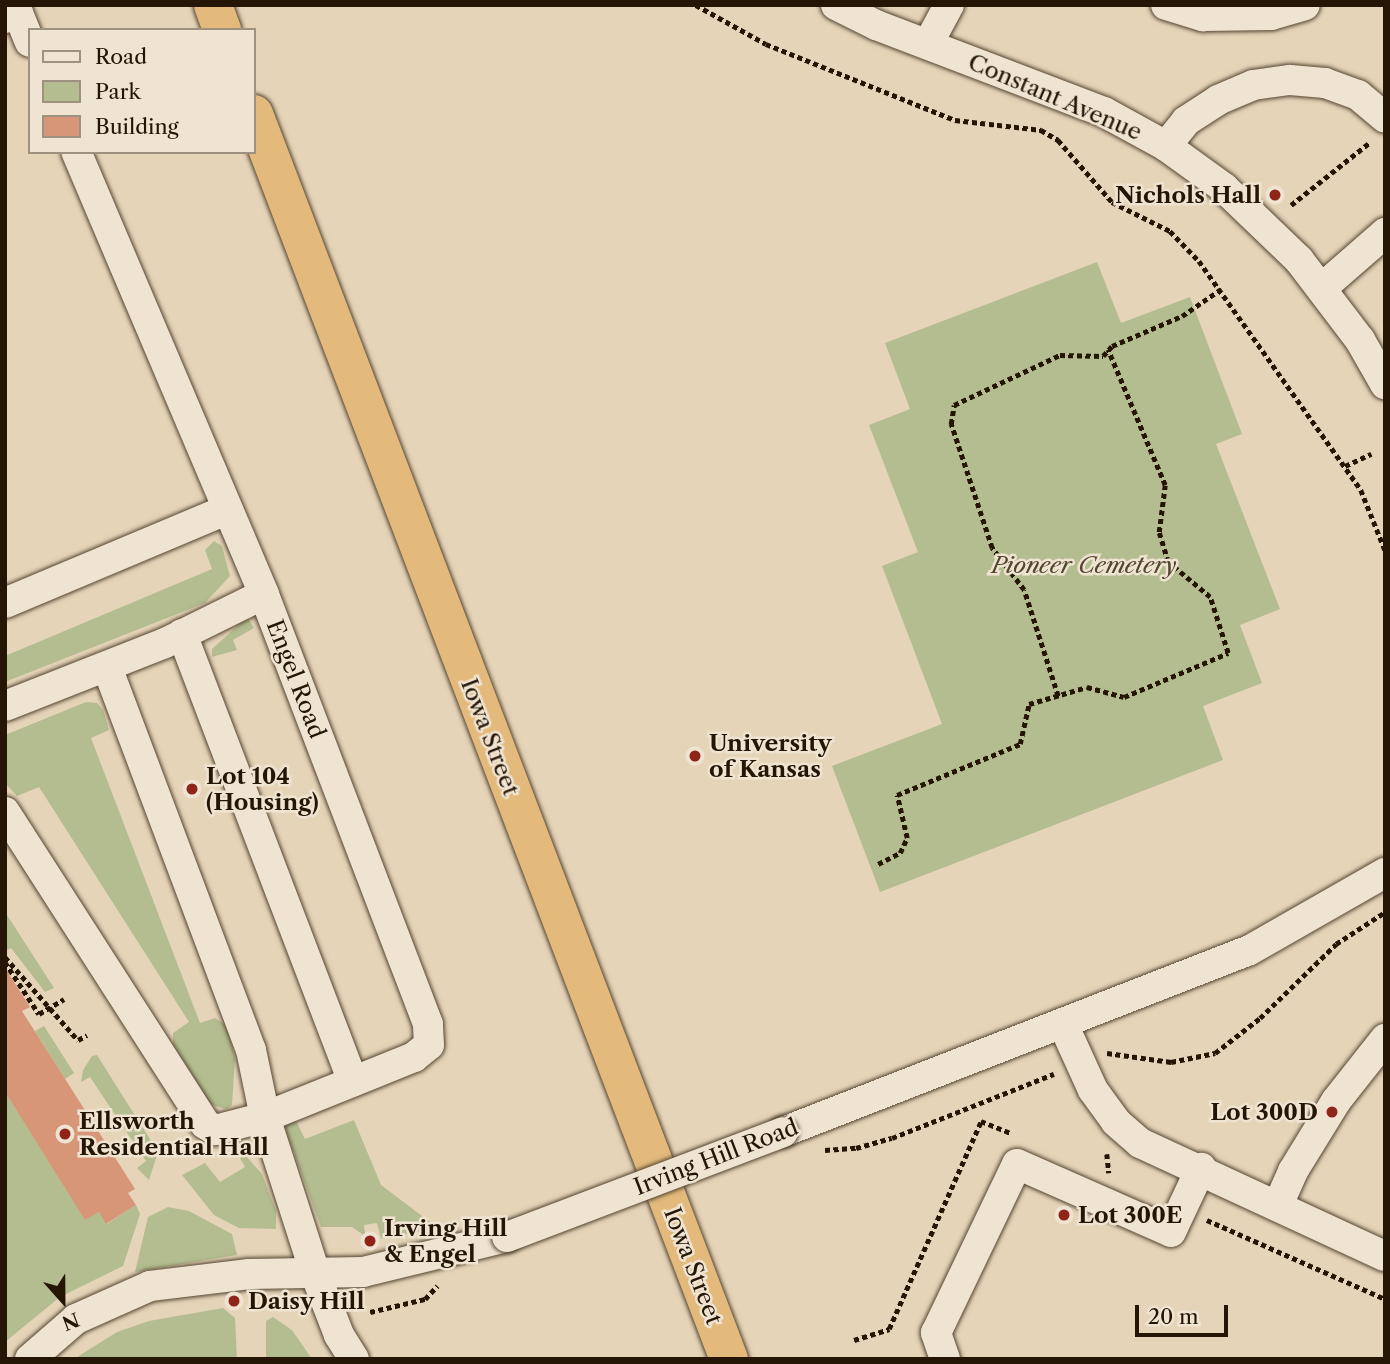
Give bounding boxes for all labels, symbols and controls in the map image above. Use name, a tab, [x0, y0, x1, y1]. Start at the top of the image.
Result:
legend	[28, 28, 256, 154]
text: Road	[95, 44, 147, 69]
street label: Constant Avenue	[964, 48, 1146, 146]
text: Park	[95, 79, 141, 104]
text: Building	[95, 114, 179, 139]
place label: Nichols Hall	[1115, 181, 1261, 209]
marker: Nichols Hall	[1267, 187, 1283, 203]
park label: Pioneer Cemetery	[992, 551, 1176, 579]
street label: Engel Road	[261, 616, 331, 742]
street label: Iowa Street	[455, 674, 525, 800]
place label: University of Kansas	[709, 729, 832, 783]
marker: University of Kansas	[687, 748, 703, 764]
place label: Lot 104 (Housing)	[206, 762, 319, 816]
marker: Lot 104 (Housing)	[184, 781, 200, 797]
place label: Lot 300D	[1210, 1098, 1318, 1126]
marker: Lot 300D	[1324, 1104, 1340, 1120]
place label: Ellsworth Residential Hall	[79, 1107, 269, 1161]
street label: Irving Hill Road	[630, 1113, 802, 1201]
marker: Ellsworth Residential Hall	[57, 1126, 73, 1142]
place label: Lot 300E	[1078, 1201, 1182, 1229]
street label: Iowa Street	[658, 1203, 728, 1329]
marker: Lot 300E	[1056, 1207, 1072, 1223]
place label: Irving Hill & Engel	[384, 1214, 507, 1268]
marker: Irving Hill & Engel	[362, 1233, 378, 1249]
north arrow	[28, 1266, 98, 1336]
place label: Daisy Hill	[248, 1287, 365, 1315]
scale bar	[1138, 1290, 1231, 1334]
marker: Daisy Hill	[226, 1293, 242, 1309]
text: 20 m	[1148, 1304, 1199, 1329]
text: N	[59, 1307, 83, 1335]

